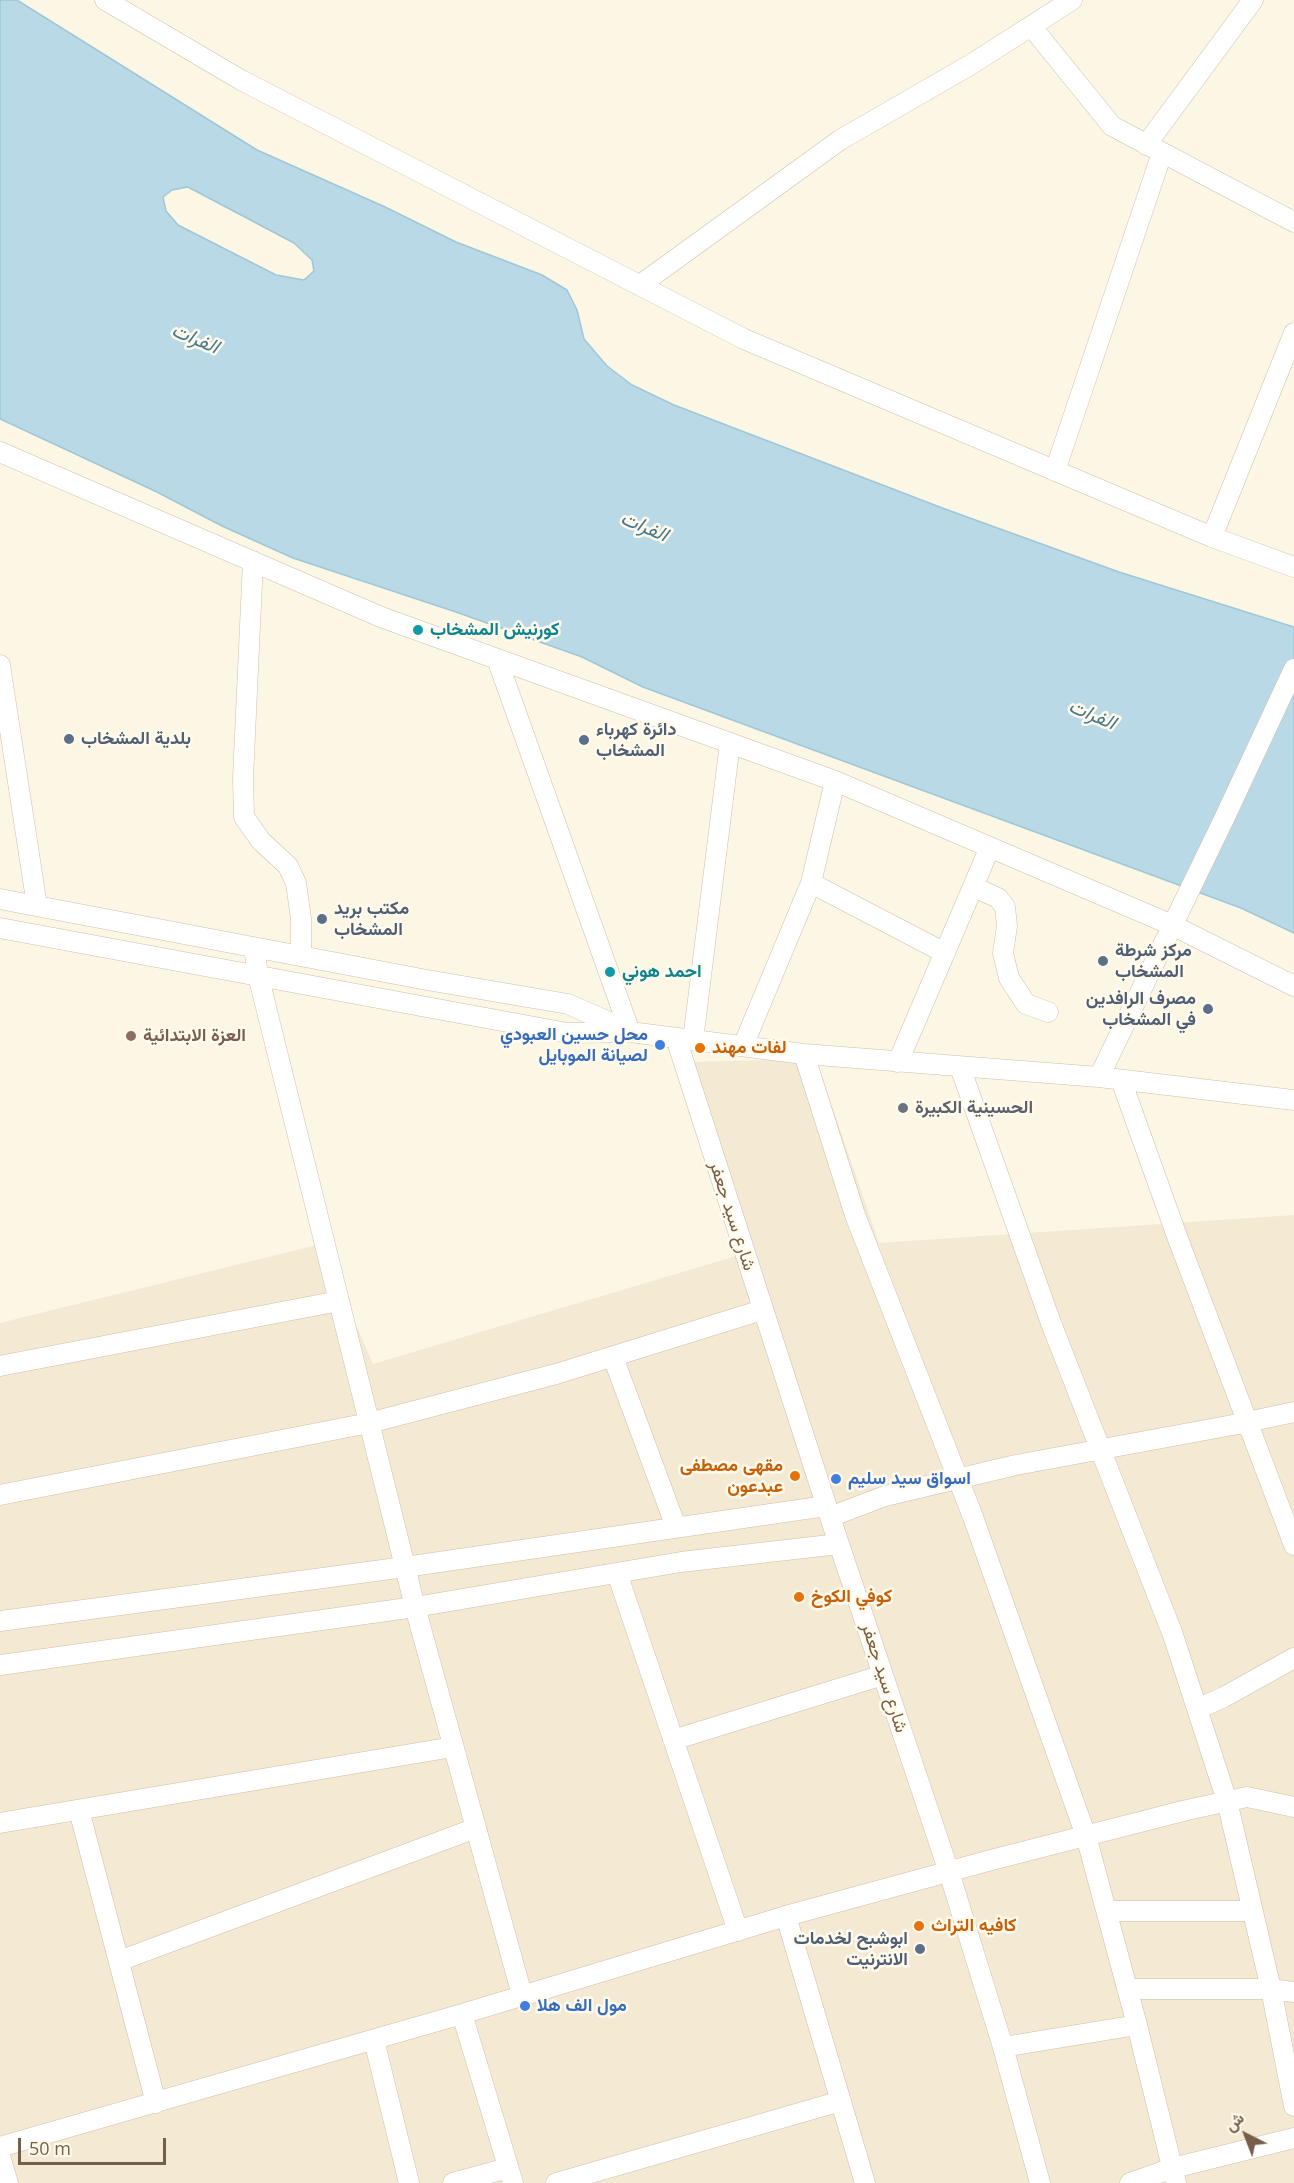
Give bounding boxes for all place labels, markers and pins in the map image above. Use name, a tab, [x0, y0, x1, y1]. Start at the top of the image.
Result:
place label: كورنيش المشخاب	[430, 619, 559, 641]
marker: كورنيش المشخاب	[411, 623, 425, 637]
place label: دائرة كهرباء المشخاب	[596, 719, 676, 762]
place label: بلدية المشخاب	[81, 728, 191, 750]
marker: بلدية المشخاب	[62, 732, 76, 746]
marker: دائرة كهرباء المشخاب	[577, 733, 591, 747]
place label: مكتب بريد المشخاب	[334, 898, 409, 940]
marker: مكتب بريد المشخاب	[315, 912, 329, 926]
place label: مركز شرطة المشخاب	[1115, 940, 1192, 982]
marker: مركز شرطة المشخاب	[1096, 954, 1110, 968]
place label: احمد هوني	[622, 961, 702, 983]
marker: احمد هوني	[603, 965, 617, 979]
place label: مصرف الرافدين في المشخاب	[1086, 988, 1196, 1030]
marker: مصرف الرافدين في المشخاب	[1201, 1002, 1215, 1016]
place label: محل حسين العبودي لصيانة الموبايل	[500, 1024, 648, 1066]
place label: العزة الابتدائية	[143, 1025, 246, 1047]
marker: العزة الابتدائية	[124, 1029, 138, 1043]
place label: لفات مهند	[712, 1037, 787, 1059]
marker: محل حسين العبودي لصيانة الموبايل	[653, 1038, 667, 1052]
marker: لفات مهند	[693, 1041, 707, 1055]
place label: الحسينية الكبيرة	[915, 1097, 1033, 1119]
marker: الحسينية الكبيرة	[896, 1101, 910, 1115]
place label: مقهى مصطفى عبدعون	[680, 1455, 783, 1498]
place label: اسواق سيد سليم	[848, 1468, 971, 1490]
marker: مقهى مصطفى عبدعون	[788, 1469, 802, 1483]
marker: اسواق سيد سليم	[829, 1472, 843, 1486]
place label: كوفي الكوخ	[811, 1586, 892, 1608]
marker: كوفي الكوخ	[792, 1590, 806, 1604]
place label: كافيه التراث	[931, 1915, 1016, 1937]
marker: كافيه التراث	[912, 1919, 926, 1933]
place label: ابوشبح لخدمات الانترنيت	[794, 1928, 908, 1970]
marker: ابوشبح لخدمات الانترنيت	[913, 1942, 927, 1956]
place label: مول الف هلا	[537, 1995, 627, 2017]
marker: مول الف هلا	[518, 1999, 532, 2013]

